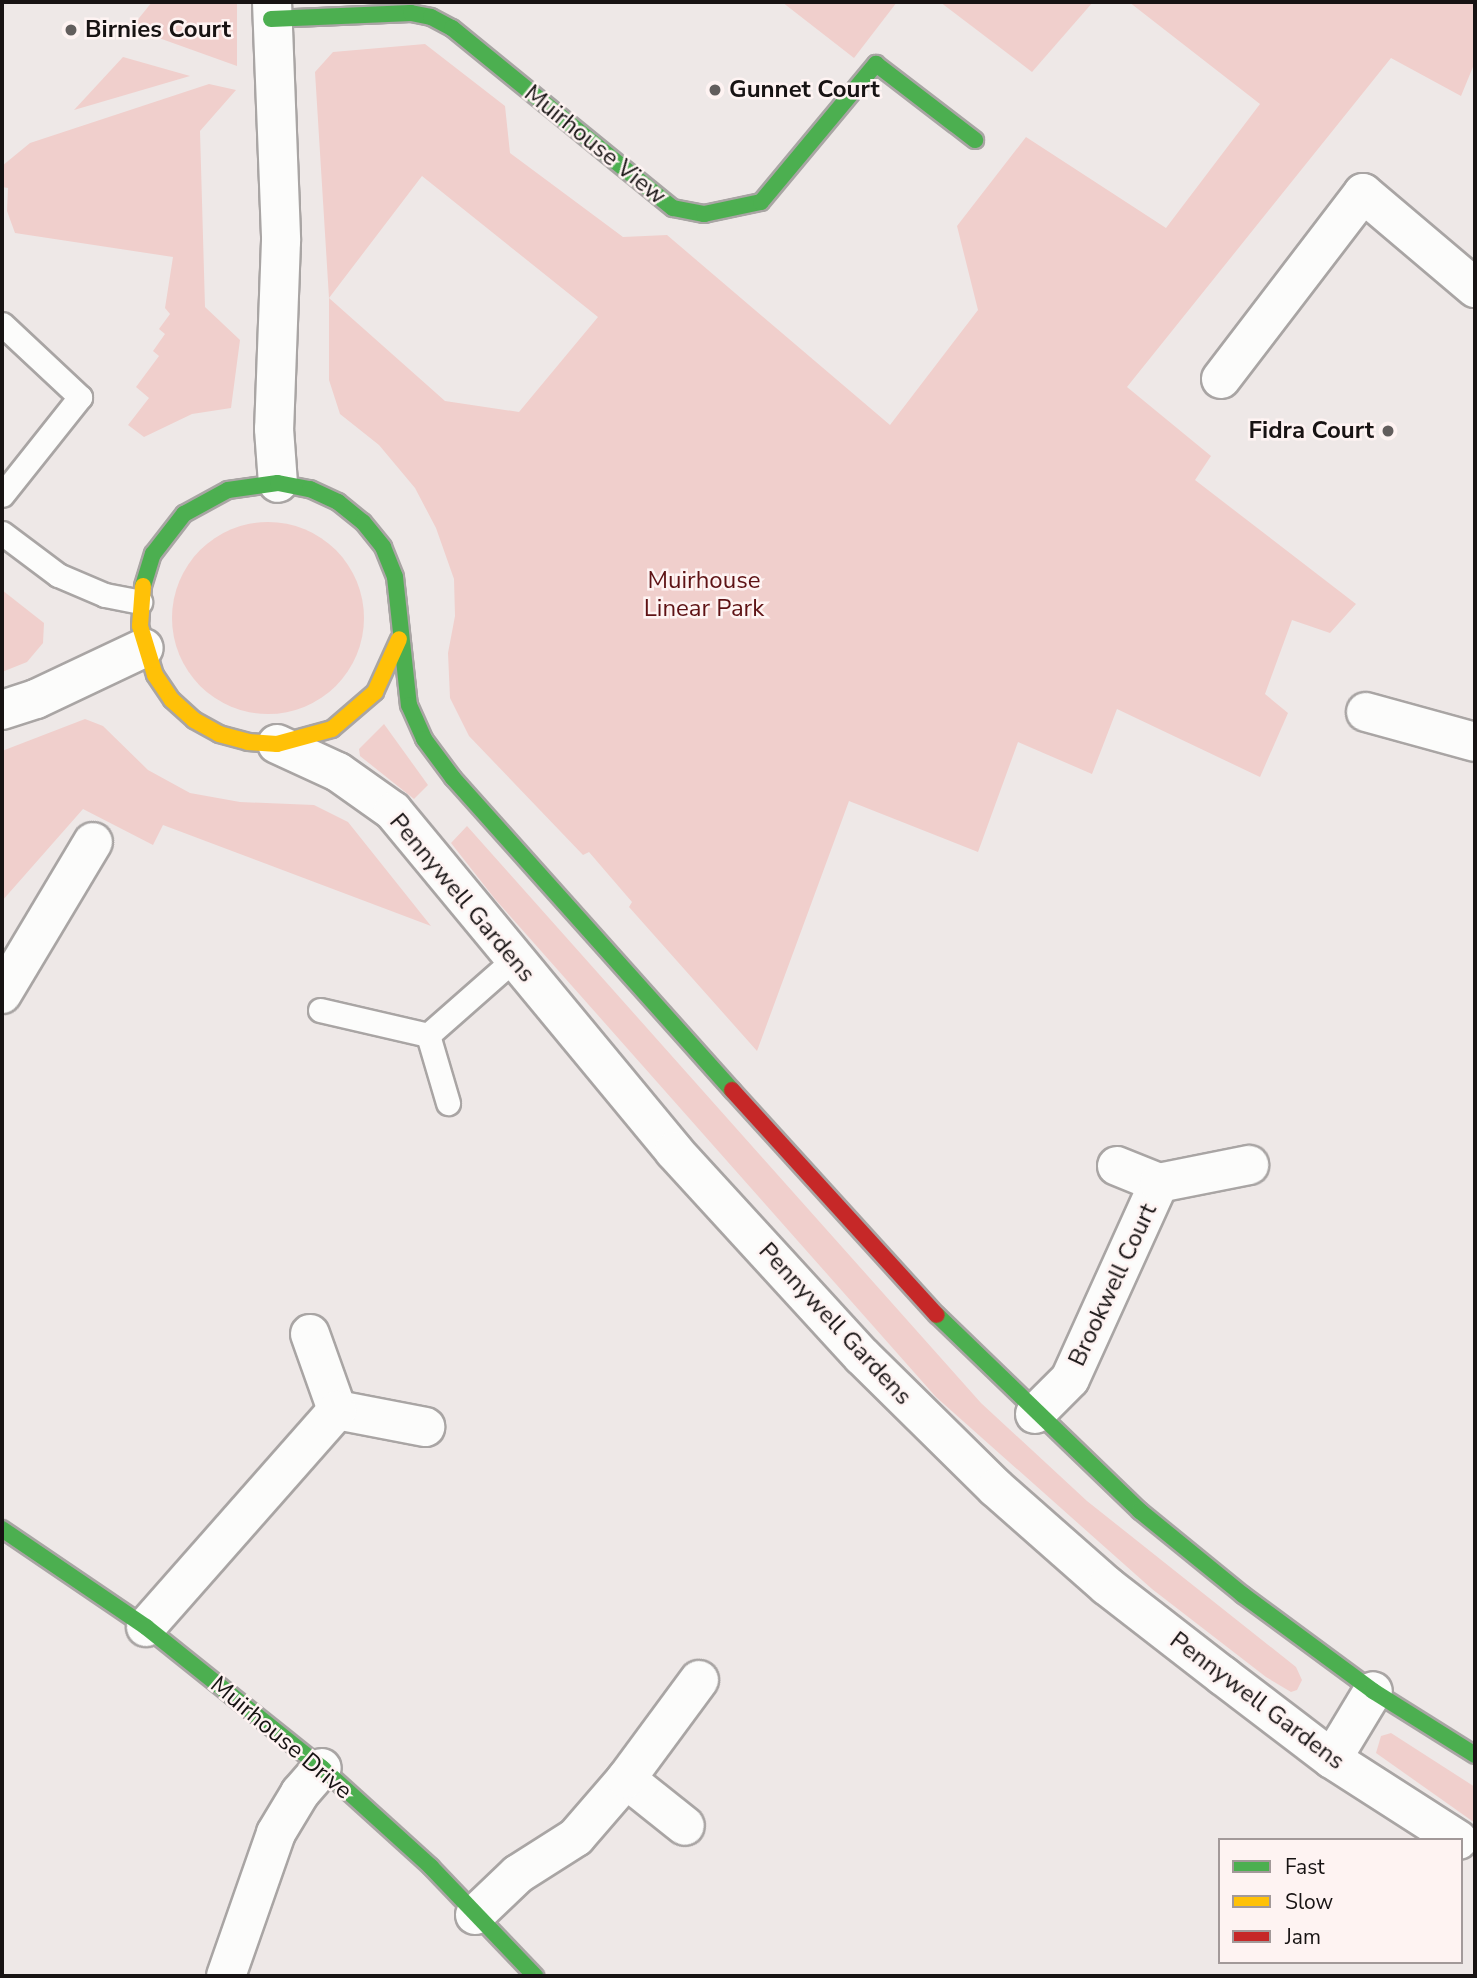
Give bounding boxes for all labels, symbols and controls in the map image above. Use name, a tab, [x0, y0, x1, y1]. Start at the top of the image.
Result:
place label: Birnies Court	[85, 16, 231, 44]
marker: Birnies Court	[63, 22, 79, 38]
place label: Gunnet Court	[729, 76, 880, 104]
street label: Muirhouse View	[518, 79, 672, 211]
marker: Gunnet Court	[707, 82, 723, 98]
place label: Fidra Court	[1249, 417, 1374, 445]
marker: Fidra Court	[1380, 423, 1396, 439]
park label: Muirhouse Linear Park	[644, 567, 764, 623]
street label: Pennywell Gardens	[383, 808, 541, 988]
street label: Brookwell Court	[1063, 1199, 1163, 1371]
street label: Pennywell Gardens	[753, 1237, 917, 1411]
street label: Pennywell Gardens	[1164, 1626, 1350, 1776]
street label: Muirhouse Drive	[204, 1670, 358, 1806]
legend	[1218, 1838, 1463, 1964]
text: Fast	[1285, 1853, 1325, 1881]
text: Slow	[1285, 1888, 1333, 1916]
text: Jam	[1285, 1923, 1321, 1951]

